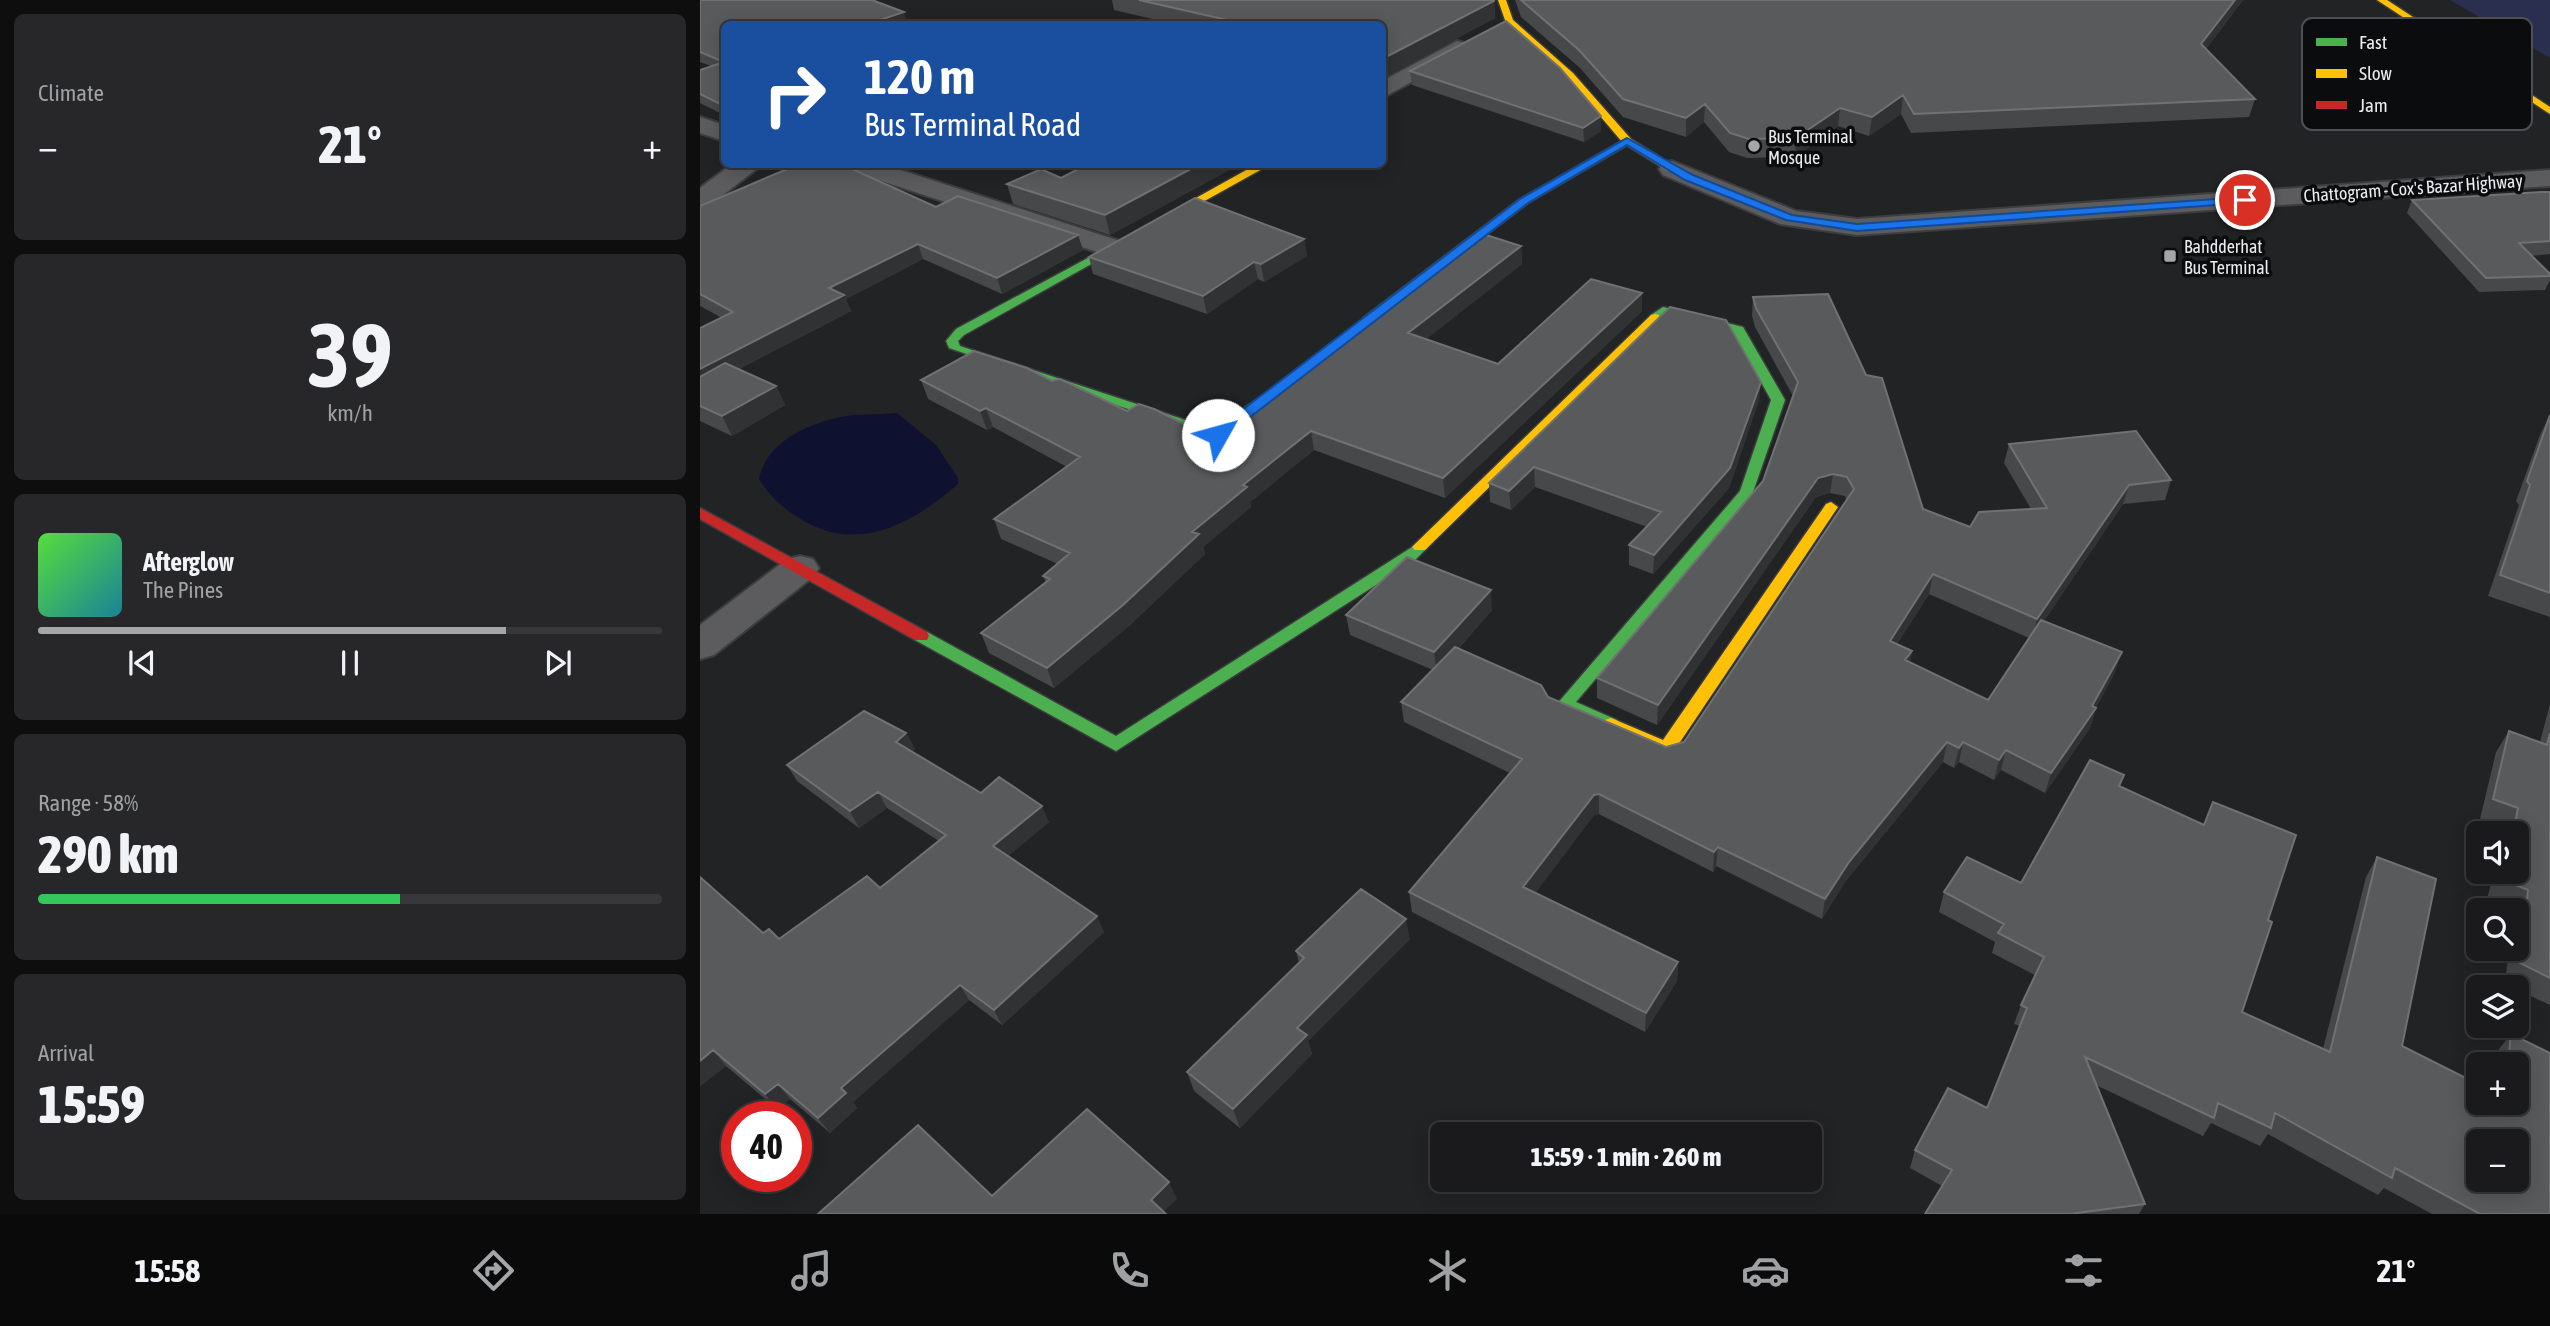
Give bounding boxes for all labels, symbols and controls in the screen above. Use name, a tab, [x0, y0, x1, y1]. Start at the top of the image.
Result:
legend	[2302, 18, 2532, 130]
text: Fast	[2359, 31, 2387, 53]
text: 120 m	[864, 48, 975, 104]
icon: right	[749, 49, 840, 140]
text: Slow	[2359, 62, 2393, 84]
text: Climate	[38, 80, 104, 106]
text: Jam	[2359, 94, 2388, 116]
text: Bus Terminal Road	[864, 106, 1081, 143]
text: 21°	[318, 114, 382, 174]
text: −	[38, 124, 58, 167]
text: +	[642, 124, 662, 167]
place label: Bus Terminal Mosque	[1768, 126, 1854, 168]
marker: Bus Terminal Mosque	[1746, 138, 1762, 154]
pin	[2215, 170, 2275, 230]
street label: Chattogram - Cox's Bazar Highway	[2303, 170, 2523, 206]
icon: arrive	[2226, 181, 2264, 219]
place label: Bahdderhat Bus Terminal	[2184, 236, 2270, 278]
marker: Bahdderhat Bus Terminal	[2162, 248, 2178, 264]
text: 39	[307, 302, 393, 406]
position arrow	[1181, 398, 1255, 472]
text: km/h	[327, 400, 373, 426]
text: Afterglow	[143, 547, 234, 577]
text: The Pines	[143, 577, 223, 603]
icon: previous	[123, 644, 161, 682]
icon: pause	[331, 644, 369, 682]
icon: next	[539, 644, 577, 682]
text: Range · 58%	[38, 790, 138, 816]
map controls	[2466, 821, 2529, 1192]
button: sound	[2466, 821, 2529, 884]
text: 290 km	[38, 824, 179, 884]
button: search	[2466, 898, 2529, 961]
button: layers	[2466, 975, 2529, 1038]
text: Arrival	[38, 1040, 94, 1066]
button: +	[2466, 1052, 2529, 1115]
text: 15:59	[38, 1074, 145, 1134]
speed limit sign: 40	[721, 1101, 812, 1192]
button: −	[2466, 1129, 2529, 1192]
text: 15:59 · 1 min · 260 m	[1531, 1142, 1721, 1172]
icon: directions	[469, 1246, 518, 1295]
icon: music	[787, 1246, 836, 1295]
icon: phone	[1105, 1246, 1154, 1295]
icon: climate	[1423, 1246, 1472, 1295]
icon: car	[1741, 1246, 1790, 1295]
icon: filters	[2059, 1246, 2108, 1295]
text: 15:58	[134, 1252, 200, 1289]
text: 21°	[2377, 1252, 2415, 1289]

